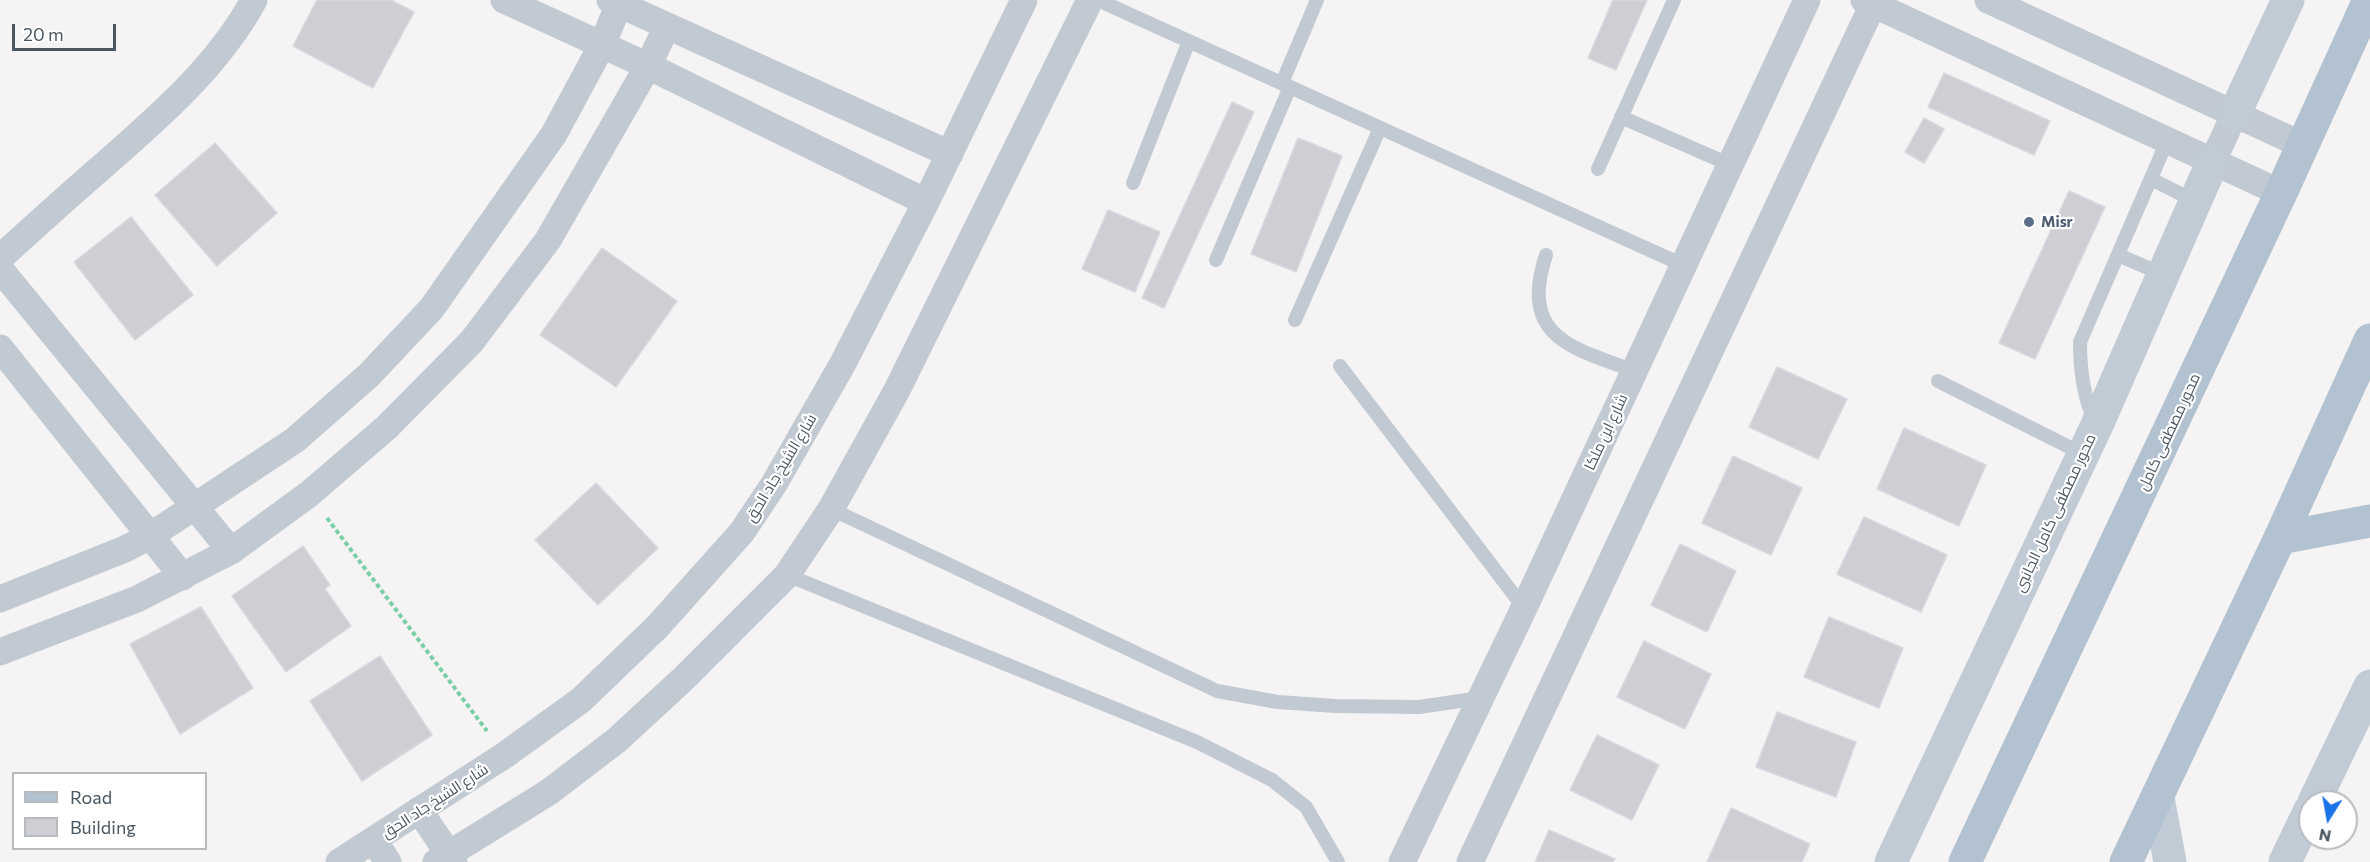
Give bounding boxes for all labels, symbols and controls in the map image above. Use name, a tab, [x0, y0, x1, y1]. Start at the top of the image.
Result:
scale bar	[15, 12, 118, 50]
text: 20 m	[23, 23, 64, 45]
place label: Misr	[2041, 213, 2073, 231]
marker: Misr	[2022, 215, 2036, 229]
street label: محور مصطفى كامل	[2134, 370, 2204, 494]
street label: شارع ابن ملكا	[1581, 391, 1631, 473]
street label: شارع الشيخ جاد الحق	[742, 411, 820, 525]
street label: محور مصطفى كامل الجانبى	[2010, 431, 2100, 595]
street label: شارع الشيخ جاد الحق	[378, 760, 492, 842]
legend	[12, 772, 207, 850]
text: Road	[70, 786, 112, 808]
north arrow	[2298, 790, 2358, 850]
text: Building	[70, 816, 136, 838]
text: N	[2317, 826, 2333, 847]

